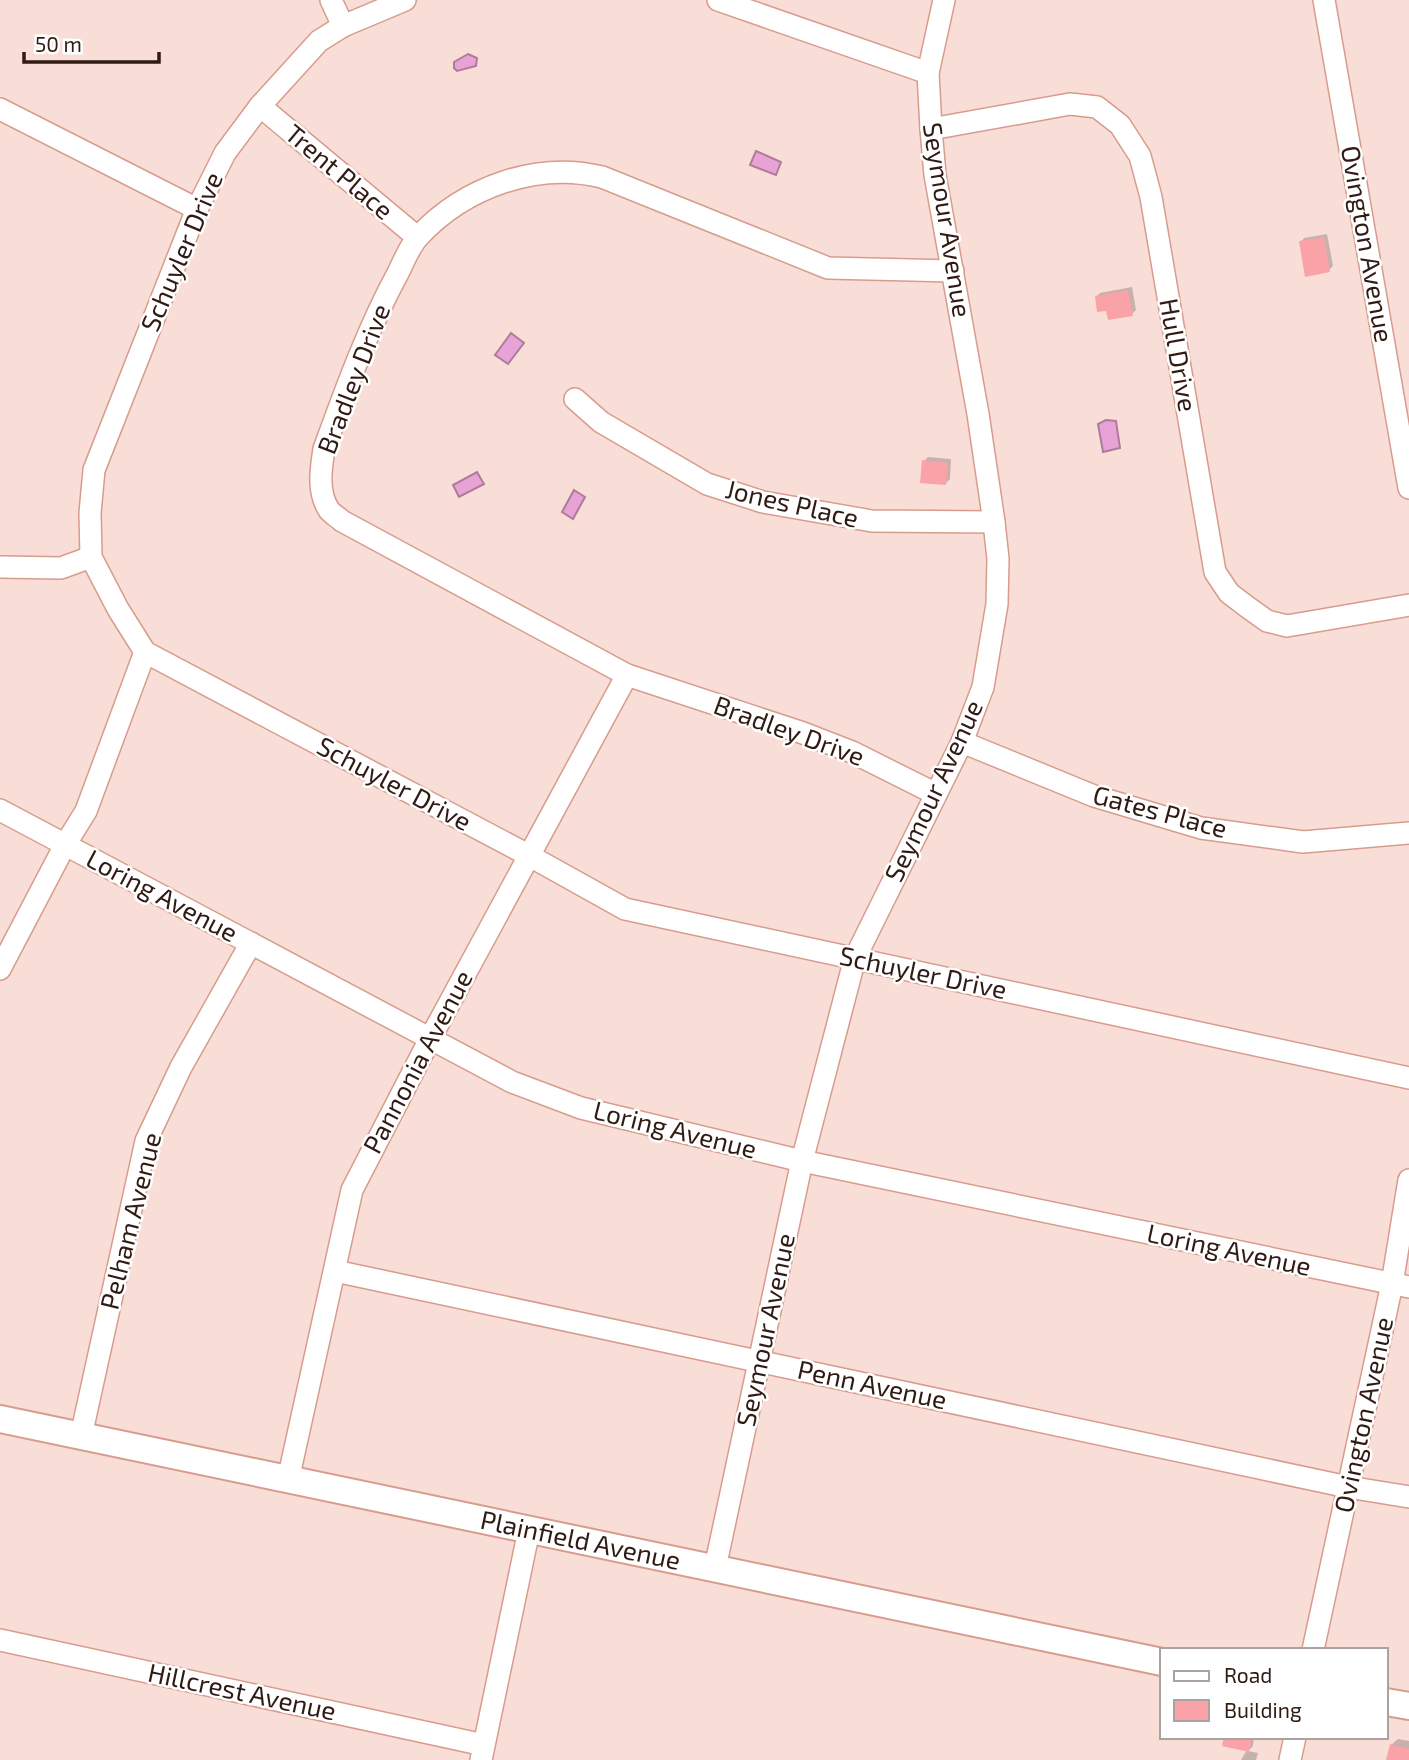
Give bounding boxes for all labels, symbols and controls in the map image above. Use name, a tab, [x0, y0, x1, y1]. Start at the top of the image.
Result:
scale bar	[24, 21, 159, 65]
text: 50 m	[35, 31, 82, 56]
street label: Trent Place	[280, 117, 400, 225]
street label: Seymour Avenue	[918, 120, 979, 319]
street label: Ovington Avenue	[1336, 143, 1401, 345]
street label: Schuyler Drive	[133, 167, 228, 336]
street label: Hull Drive	[1154, 296, 1205, 414]
street label: Bradley Drive	[310, 299, 395, 458]
street label: Jones Place	[723, 472, 862, 533]
street label: Bradley Drive	[710, 688, 869, 771]
street label: Seymour Avenue	[877, 695, 988, 886]
street label: Schuyler Drive	[312, 729, 477, 836]
street label: Gates Place	[1090, 778, 1231, 843]
street label: Loring Avenue	[82, 842, 244, 948]
street label: Schuyler Drive	[837, 939, 1010, 1004]
street label: Pannonia Avenue	[355, 965, 478, 1158]
street label: Loring Avenue	[591, 1093, 760, 1164]
street label: Pelham Avenue	[93, 1129, 167, 1312]
street label: Loring Avenue	[1144, 1216, 1314, 1281]
street label: Seymour Avenue	[729, 1230, 800, 1429]
street label: Ovington Avenue	[1327, 1314, 1398, 1515]
street label: Penn Avenue	[795, 1353, 950, 1414]
street label: Plainfield Avenue	[478, 1503, 684, 1575]
legend	[1160, 1648, 1388, 1739]
street label: Hillcrest Avenue	[145, 1655, 339, 1726]
text: Road	[1224, 1662, 1272, 1687]
text: Building	[1224, 1697, 1302, 1722]

